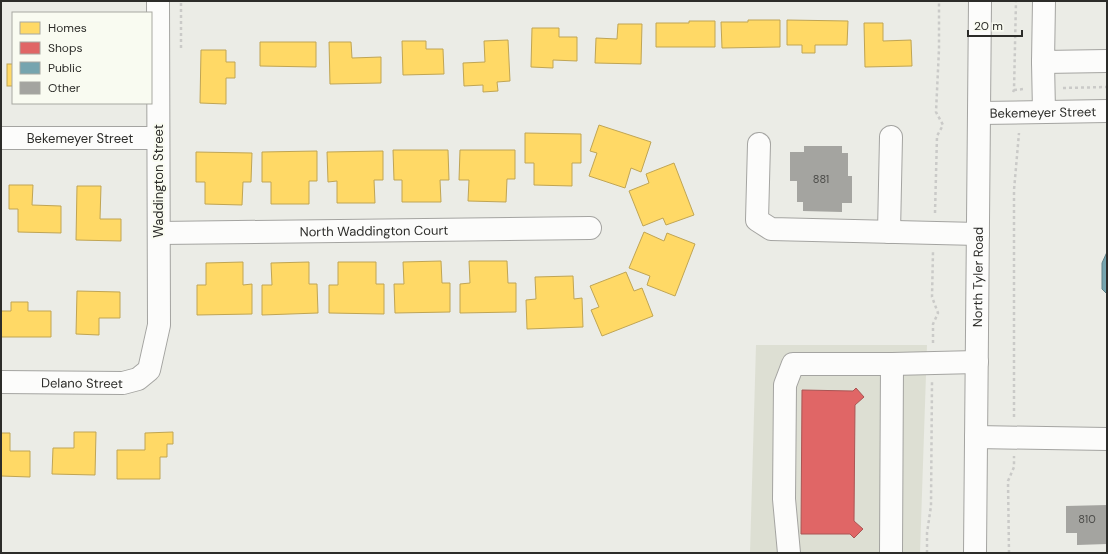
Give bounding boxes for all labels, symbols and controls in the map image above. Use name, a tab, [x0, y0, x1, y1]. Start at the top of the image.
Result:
legend	[12, 12, 152, 104]
scale bar	[968, 12, 1022, 38]
text: 20 m	[974, 18, 1003, 34]
text: Homes	[48, 20, 87, 36]
text: Shops	[48, 40, 83, 56]
text: Public	[48, 60, 82, 76]
text: Other	[48, 80, 81, 96]
street label: Bekemeyer Street	[990, 103, 1096, 121]
street label: Waddington Street	[150, 124, 167, 238]
street label: Bekemeyer Street	[27, 130, 133, 147]
house number: 881	[813, 172, 829, 186]
street label: North Waddington Court	[300, 221, 448, 240]
street label: North Tyler Road	[969, 227, 986, 327]
street label: Delano Street	[41, 374, 123, 391]
house number: 810	[1078, 512, 1096, 526]

